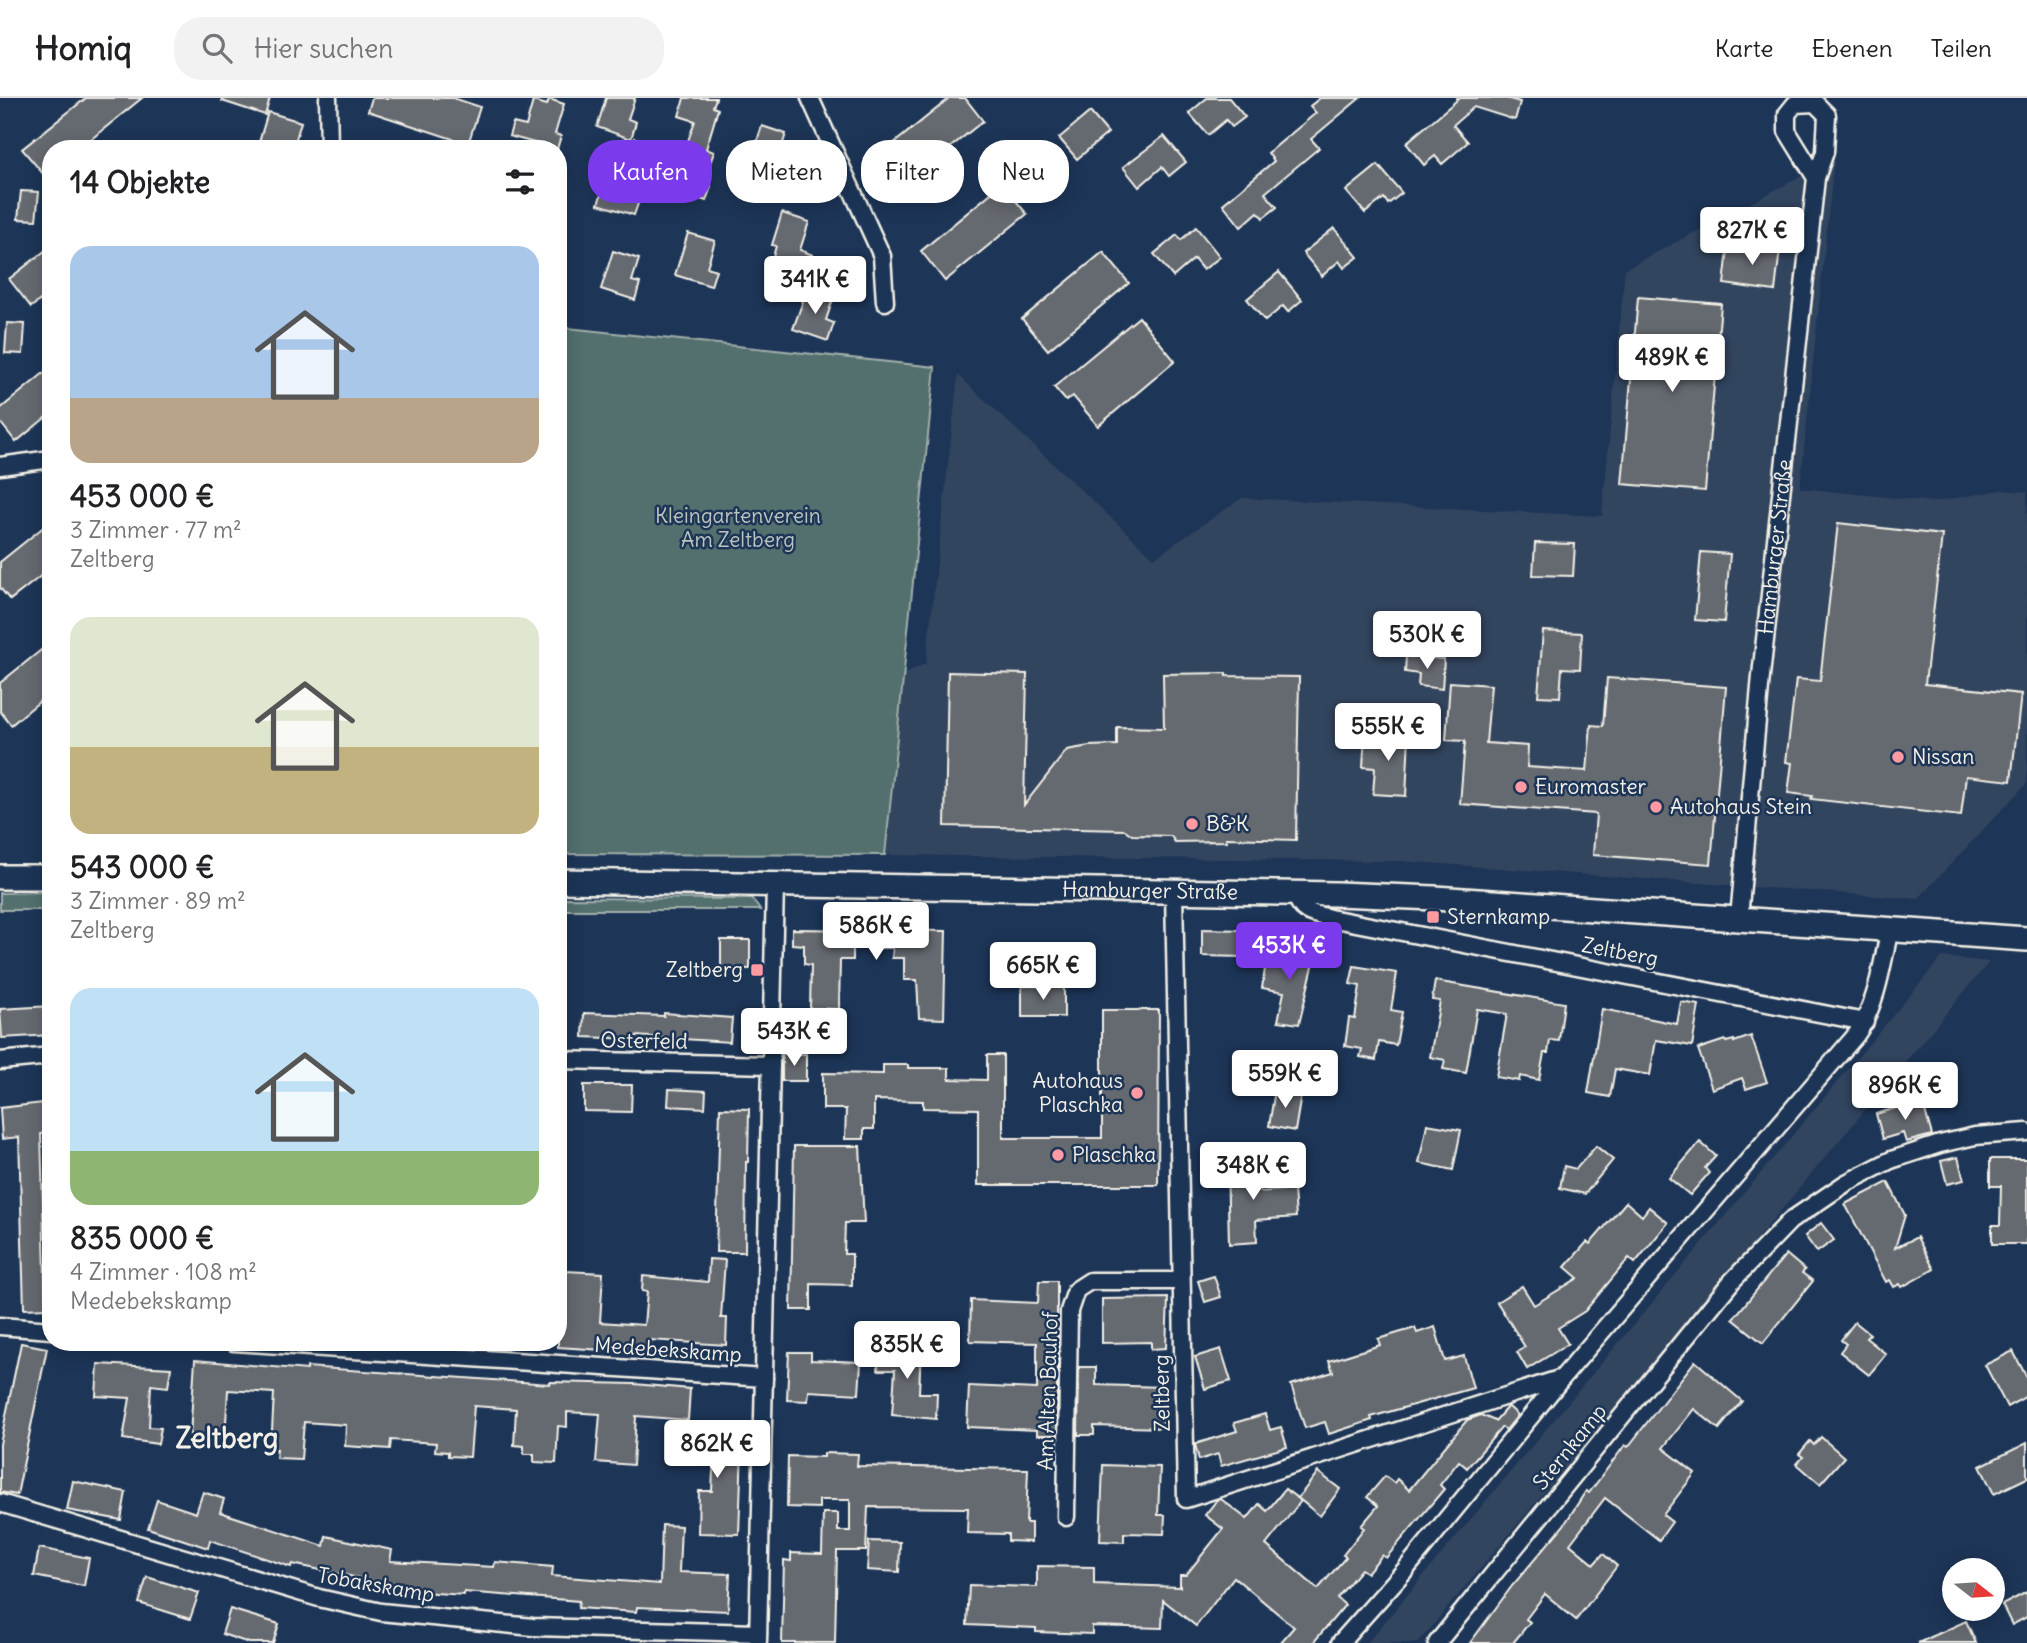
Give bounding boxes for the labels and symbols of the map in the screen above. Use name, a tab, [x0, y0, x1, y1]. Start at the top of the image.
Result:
pin: 827K €	[1695, 208, 1809, 267]
pin: 341K €	[758, 256, 872, 316]
pin: 489K €	[1615, 334, 1729, 394]
street label: Hamburger Straße	[1752, 458, 1798, 636]
park label: Kleingartenverein Am Zeltberg	[655, 502, 821, 553]
pin: 530K €	[1370, 612, 1484, 671]
pin: 555K €	[1331, 704, 1445, 763]
place label: Nissan	[1912, 743, 1974, 770]
marker: Nissan	[1890, 749, 1906, 765]
place label: Euromaster	[1535, 773, 1647, 800]
marker: Euromaster	[1513, 779, 1529, 795]
place label: Autohaus Stein	[1670, 793, 1812, 820]
marker: Autohaus Stein	[1648, 799, 1664, 815]
place label: B&K	[1206, 810, 1249, 837]
marker: B&K	[1184, 816, 1200, 832]
street label: Hamburger Straße	[1062, 875, 1238, 905]
pin: 586K €	[819, 902, 933, 962]
place label: Sternkamp	[1447, 903, 1550, 930]
marker: Sternkamp	[1425, 909, 1441, 925]
pin: 453K €	[1232, 922, 1346, 982]
street label: Zeltberg	[1580, 931, 1661, 972]
pin: 665K €	[986, 942, 1100, 1002]
place label: Zeltberg	[666, 956, 743, 983]
marker: Zeltberg	[749, 962, 765, 978]
pin: 543K €	[737, 1009, 851, 1068]
street label: Osterfeld	[600, 1026, 688, 1055]
pin: 559K €	[1228, 1051, 1342, 1110]
pin: 896K €	[1848, 1062, 1962, 1122]
place label: Autohaus Plaschka	[1033, 1067, 1123, 1118]
marker: Autohaus Plaschka	[1129, 1085, 1145, 1101]
place label: Plaschka	[1072, 1141, 1156, 1168]
pin: 348K €	[1196, 1142, 1310, 1202]
marker: Plaschka	[1050, 1147, 1066, 1163]
street label: Am Alten Bauhof	[1031, 1310, 1064, 1471]
pin: 835K €	[850, 1322, 964, 1381]
street label: Medebekskamp	[593, 1331, 743, 1368]
street label: Zeltberg	[1147, 1354, 1176, 1432]
street label: Sternkamp	[1527, 1398, 1613, 1495]
district label: Zeltberg	[176, 1420, 278, 1456]
pin: 862K €	[660, 1420, 774, 1480]
north arrow	[1942, 1558, 2006, 1620]
street label: Tobakskamp	[316, 1561, 437, 1608]

